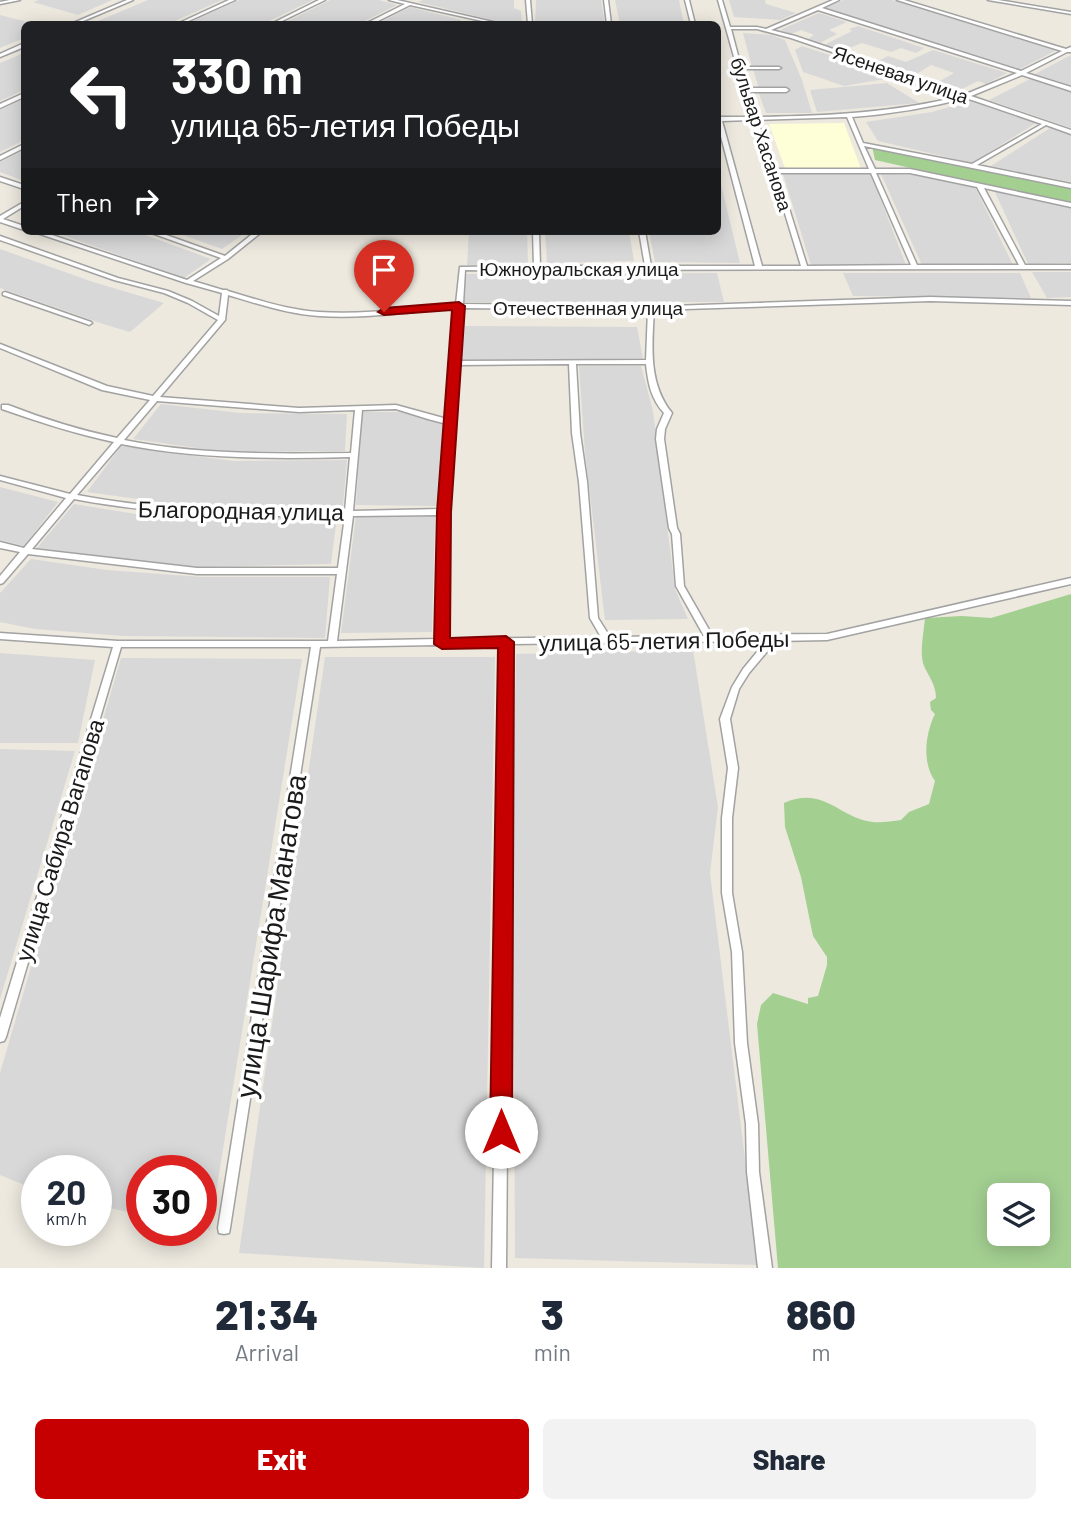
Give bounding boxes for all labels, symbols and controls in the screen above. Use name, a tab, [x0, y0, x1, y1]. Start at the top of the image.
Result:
street label: Ясеневая улица	[830, 40, 972, 108]
text: 330 m	[171, 45, 303, 104]
icon: left	[56, 49, 147, 140]
street label: бульвар Хасанова	[726, 54, 798, 214]
text: улица 65-летия Победы	[171, 105, 520, 143]
icon: right	[127, 182, 165, 220]
text: Then	[56, 186, 113, 217]
pin	[354, 240, 414, 312]
icon: arrive	[365, 251, 403, 289]
street label: Южноуральская улица	[479, 257, 679, 280]
street label: Отечественная улица	[493, 296, 684, 319]
street label: Благородная улица	[138, 494, 344, 526]
street label: улица 65-летия Победы	[538, 624, 790, 656]
street label: улица Сабира Вагапова	[9, 715, 109, 965]
street label: улица Шарифа Манатова	[228, 771, 312, 1100]
position arrow	[464, 1095, 538, 1169]
speed limit sign: 30	[126, 1155, 217, 1246]
text: 20	[47, 1170, 86, 1212]
map controls	[987, 1183, 1050, 1246]
button: layers	[987, 1183, 1050, 1246]
text: km/h	[46, 1207, 87, 1229]
text: 21:34	[215, 1288, 319, 1338]
text: 3	[541, 1288, 564, 1338]
text: 860	[786, 1288, 856, 1338]
text: Arrival	[235, 1338, 299, 1366]
text: min	[534, 1338, 571, 1366]
text: m	[811, 1338, 830, 1366]
button: Exit	[35, 1419, 529, 1499]
button: Share	[543, 1419, 1036, 1499]

